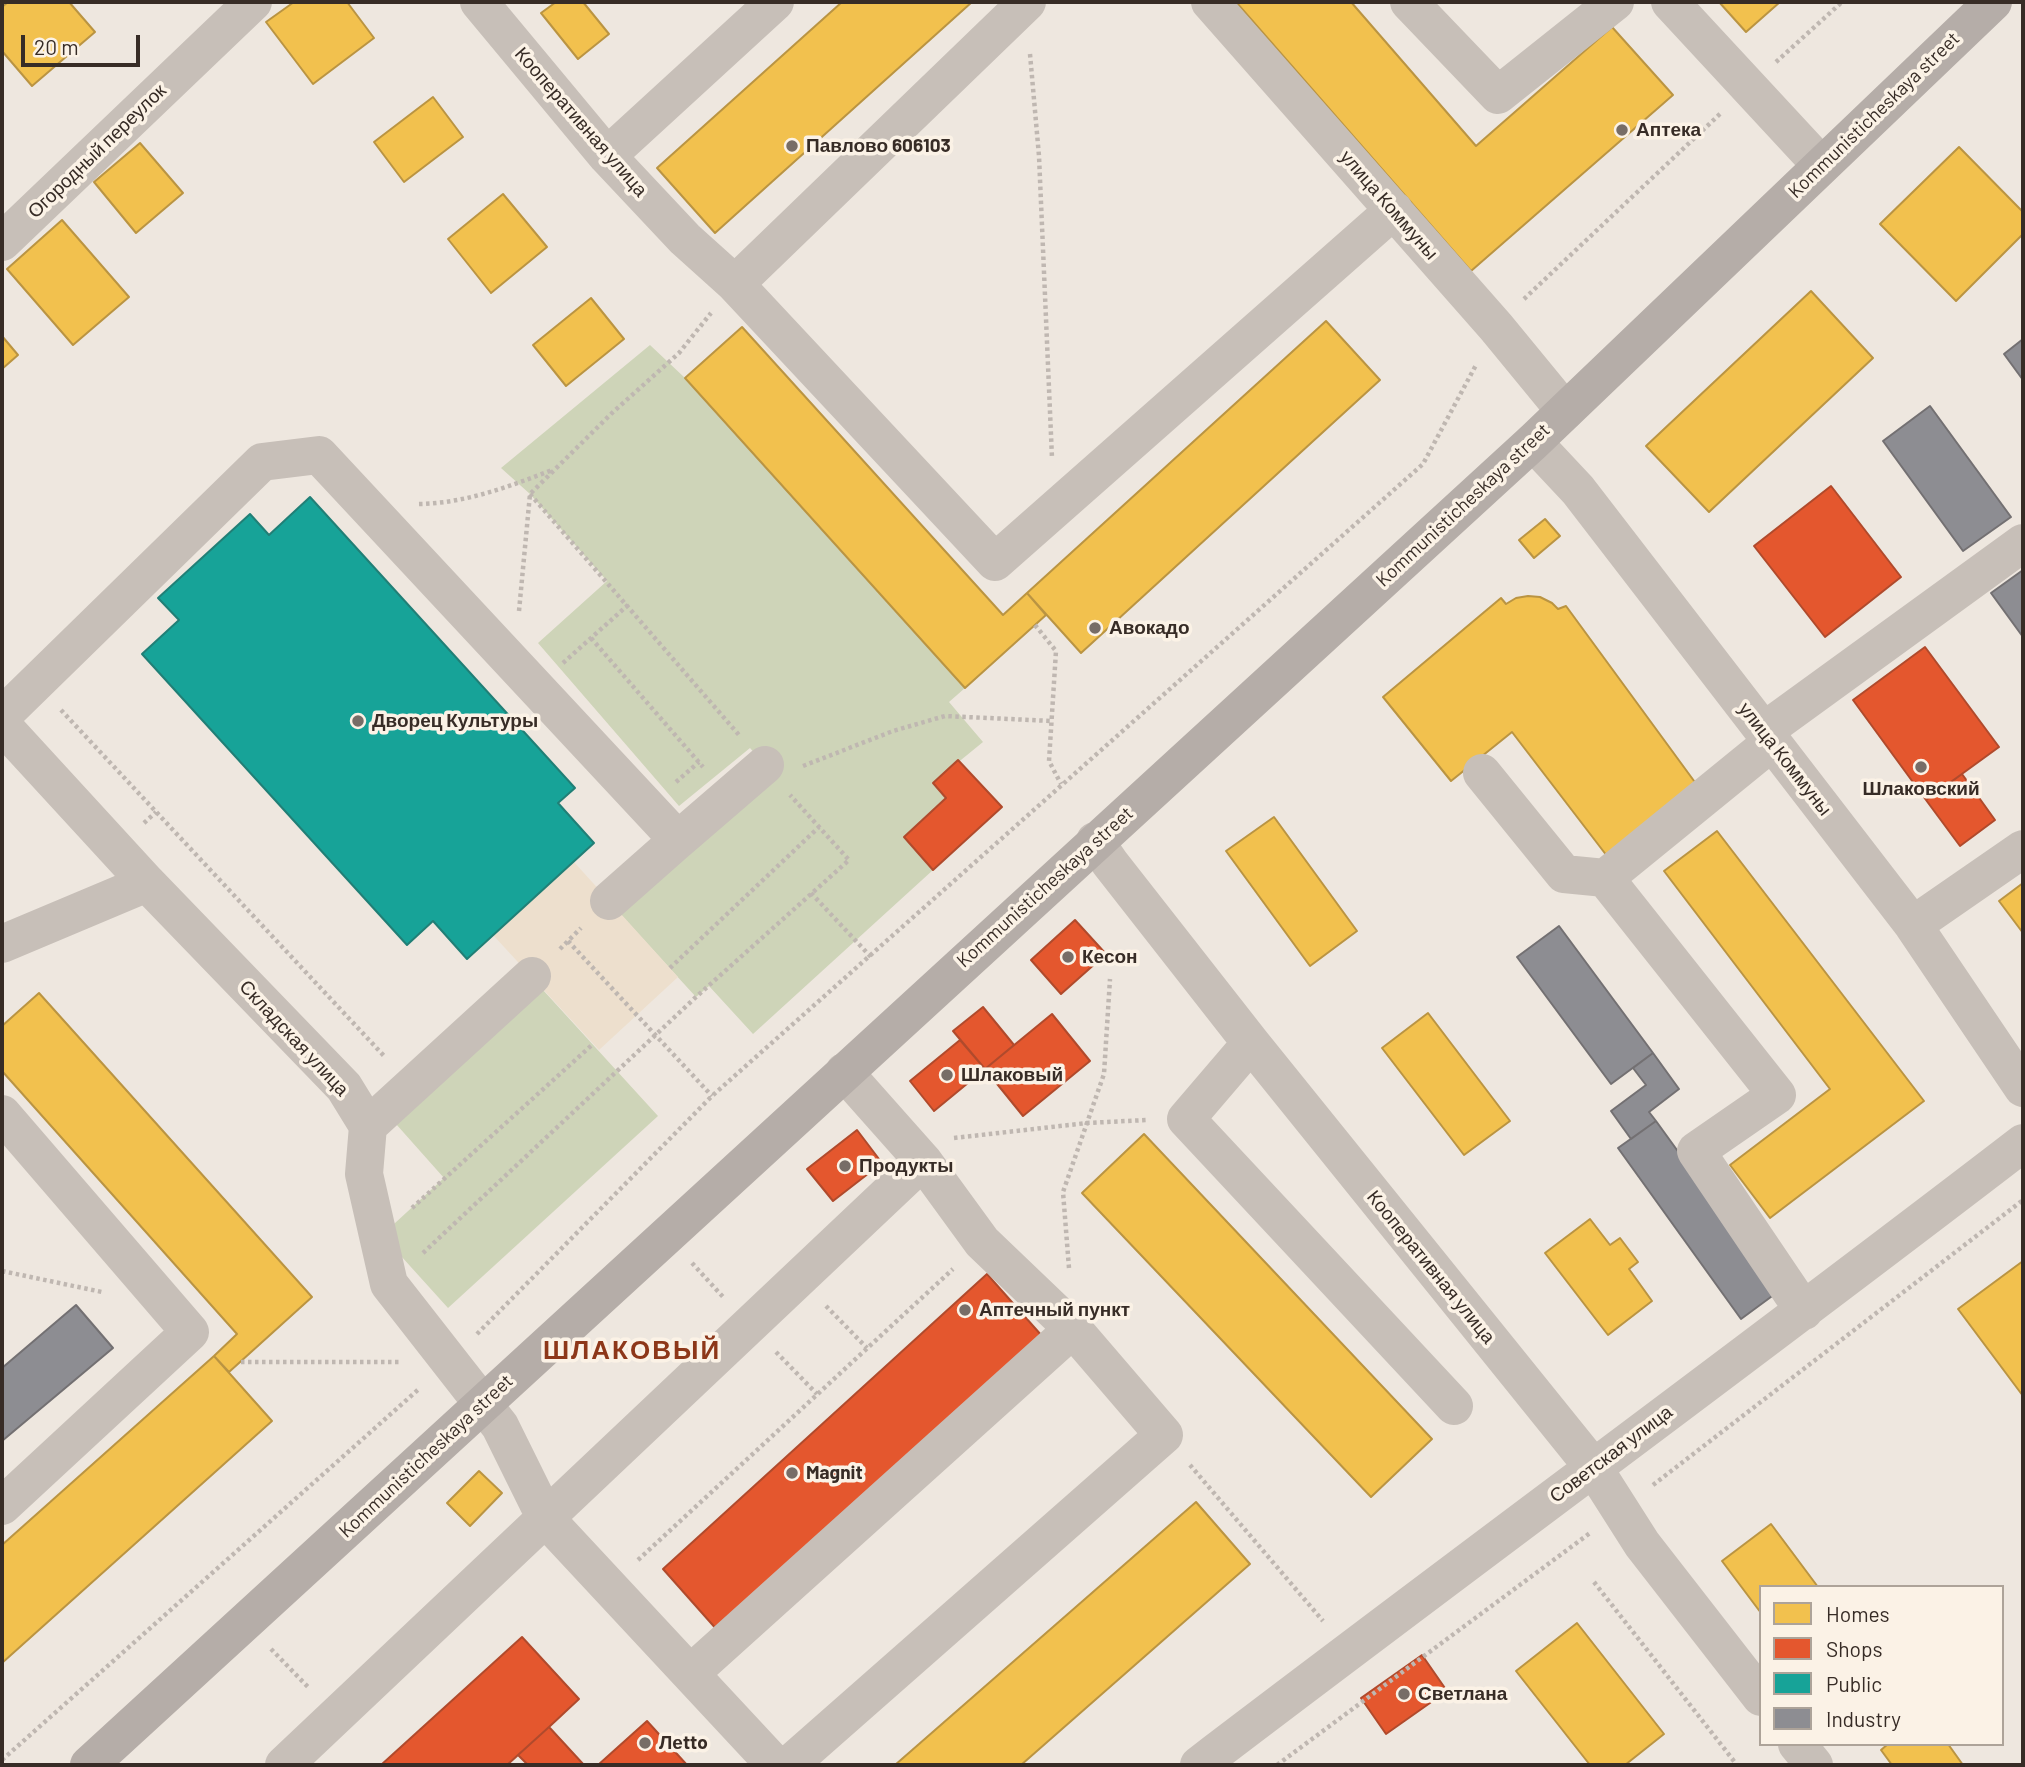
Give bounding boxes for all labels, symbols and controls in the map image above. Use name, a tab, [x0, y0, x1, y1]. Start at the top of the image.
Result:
scale bar	[24, 21, 144, 65]
street label: Kommunisticheskaya street	[1784, 27, 1964, 203]
text: 20 m	[34, 34, 79, 59]
street label: Кооперативная улица	[510, 43, 652, 201]
street label: Огородный переулок	[23, 79, 171, 223]
place label: Аптека	[1636, 119, 1701, 141]
marker: Аптека	[1614, 122, 1630, 138]
place label: Павлово 606103	[806, 135, 951, 157]
marker: Павлово 606103	[784, 138, 800, 154]
street label: улица Коммуны	[1335, 146, 1443, 264]
street label: Kommunisticheskaya street	[1371, 418, 1555, 592]
place label: Авокадо	[1109, 617, 1189, 639]
marker: Авокадо	[1087, 620, 1103, 636]
street label: улица Коммуны	[1734, 698, 1836, 820]
place label: Дворец Культуры	[372, 710, 538, 732]
marker: Дворец Культуры	[350, 713, 366, 729]
marker: Шлаковский	[1913, 759, 1929, 775]
place label: Шлаковский	[1862, 778, 1980, 800]
street label: Kommunisticheskaya street	[952, 802, 1138, 972]
place label: Кесон	[1082, 946, 1138, 968]
marker: Кесон	[1060, 949, 1076, 965]
street label: Складская улица	[234, 975, 354, 1101]
place label: Шлаковый	[961, 1064, 1063, 1086]
marker: Шлаковый	[939, 1067, 955, 1083]
place label: Продукты	[859, 1155, 954, 1177]
marker: Продукты	[837, 1158, 853, 1174]
street label: Кооперативная улица	[1362, 1186, 1500, 1348]
place label: Аптечный пункт	[979, 1299, 1130, 1321]
marker: Аптечный пункт	[957, 1302, 973, 1318]
district label: ШЛАКОВЫЙ	[544, 1334, 720, 1366]
street label: Kommunisticheskaya street	[334, 1369, 518, 1543]
street label: Советская улица	[1545, 1400, 1677, 1508]
place label: Magnit	[806, 1462, 863, 1484]
marker: Magnit	[784, 1465, 800, 1481]
legend	[1759, 1585, 2004, 1746]
text: Homes	[1826, 1601, 1890, 1626]
text: Shops	[1826, 1636, 1883, 1661]
text: Public	[1826, 1671, 1882, 1696]
place label: Светлана	[1418, 1683, 1507, 1705]
marker: Светлана	[1396, 1686, 1412, 1702]
text: Industry	[1826, 1706, 1901, 1731]
place label: Леtto	[659, 1732, 708, 1754]
marker: Леtto	[637, 1735, 653, 1751]

